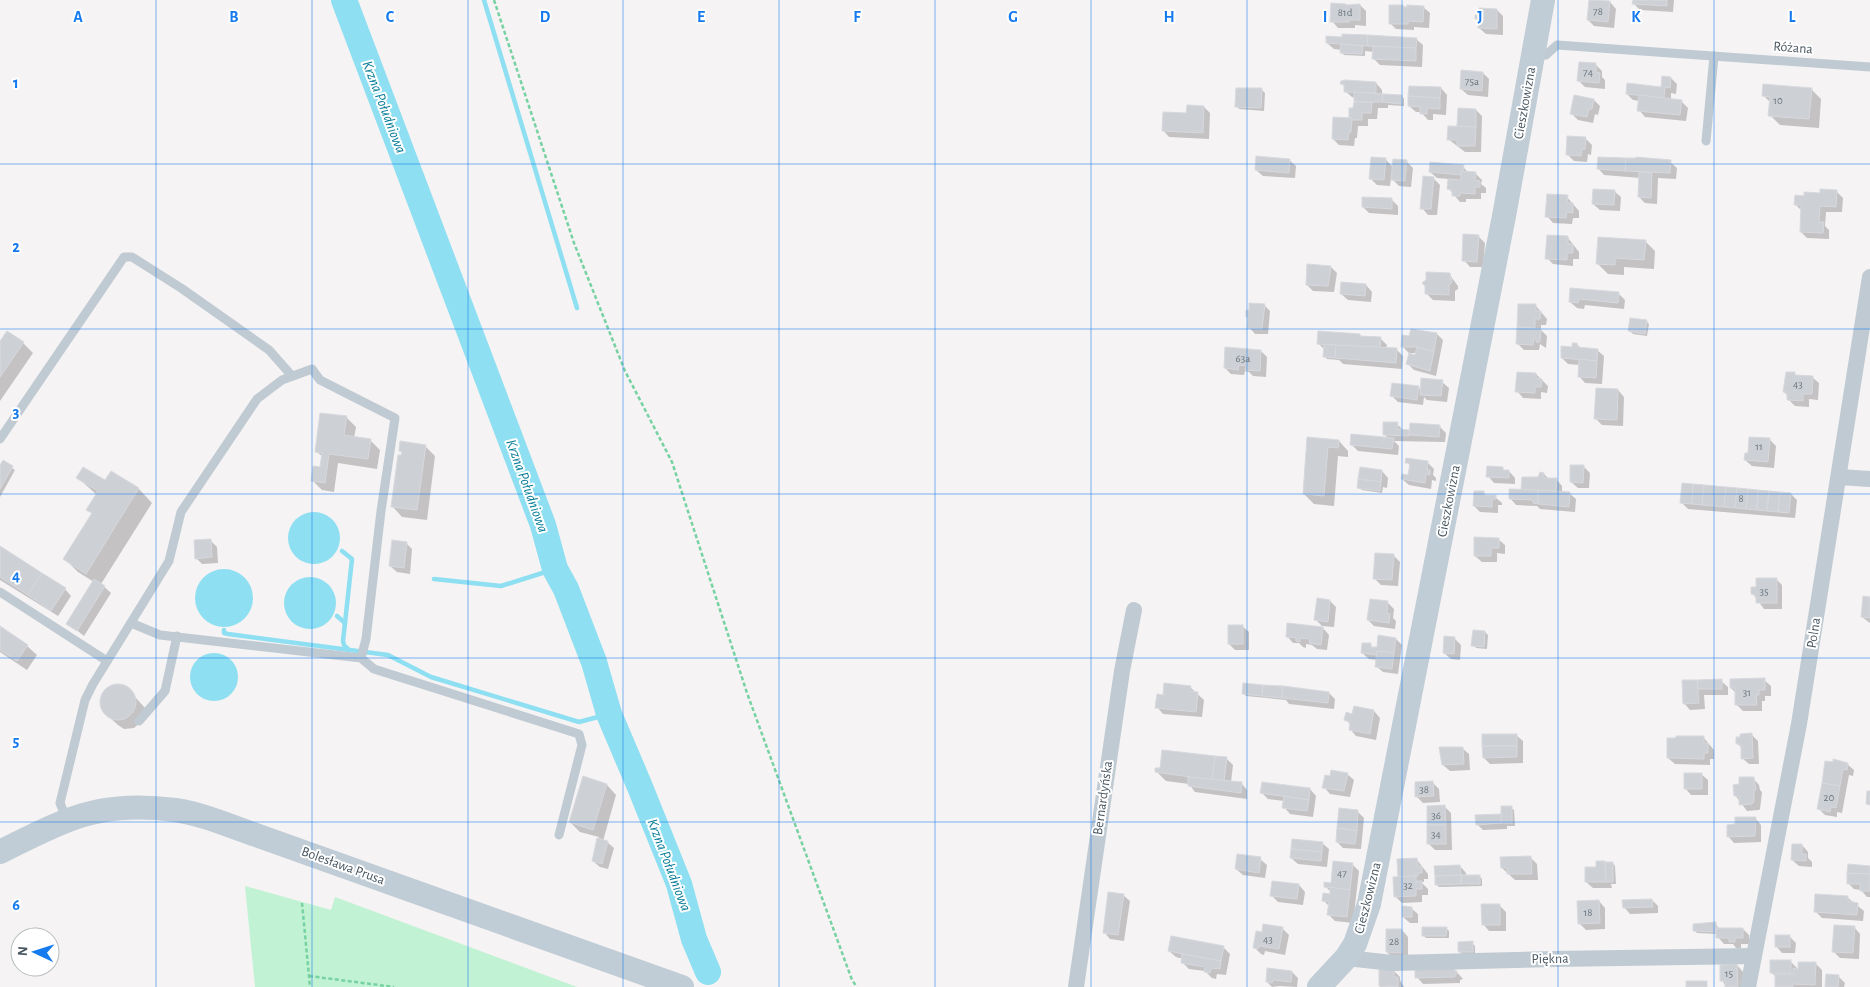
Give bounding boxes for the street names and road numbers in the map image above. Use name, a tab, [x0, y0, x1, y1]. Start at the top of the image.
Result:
street label: Różana	[1773, 40, 1814, 56]
street label: Cieszkowizna	[1512, 65, 1538, 140]
street label: Cieszkowizna	[1435, 463, 1463, 538]
street label: Polna	[1805, 616, 1823, 649]
street label: Bernardyńska	[1091, 760, 1115, 836]
street label: Bolesława Prusa	[299, 844, 387, 888]
street label: Cieszkowizna	[1352, 860, 1384, 935]
street label: Piękna	[1531, 952, 1569, 966]

